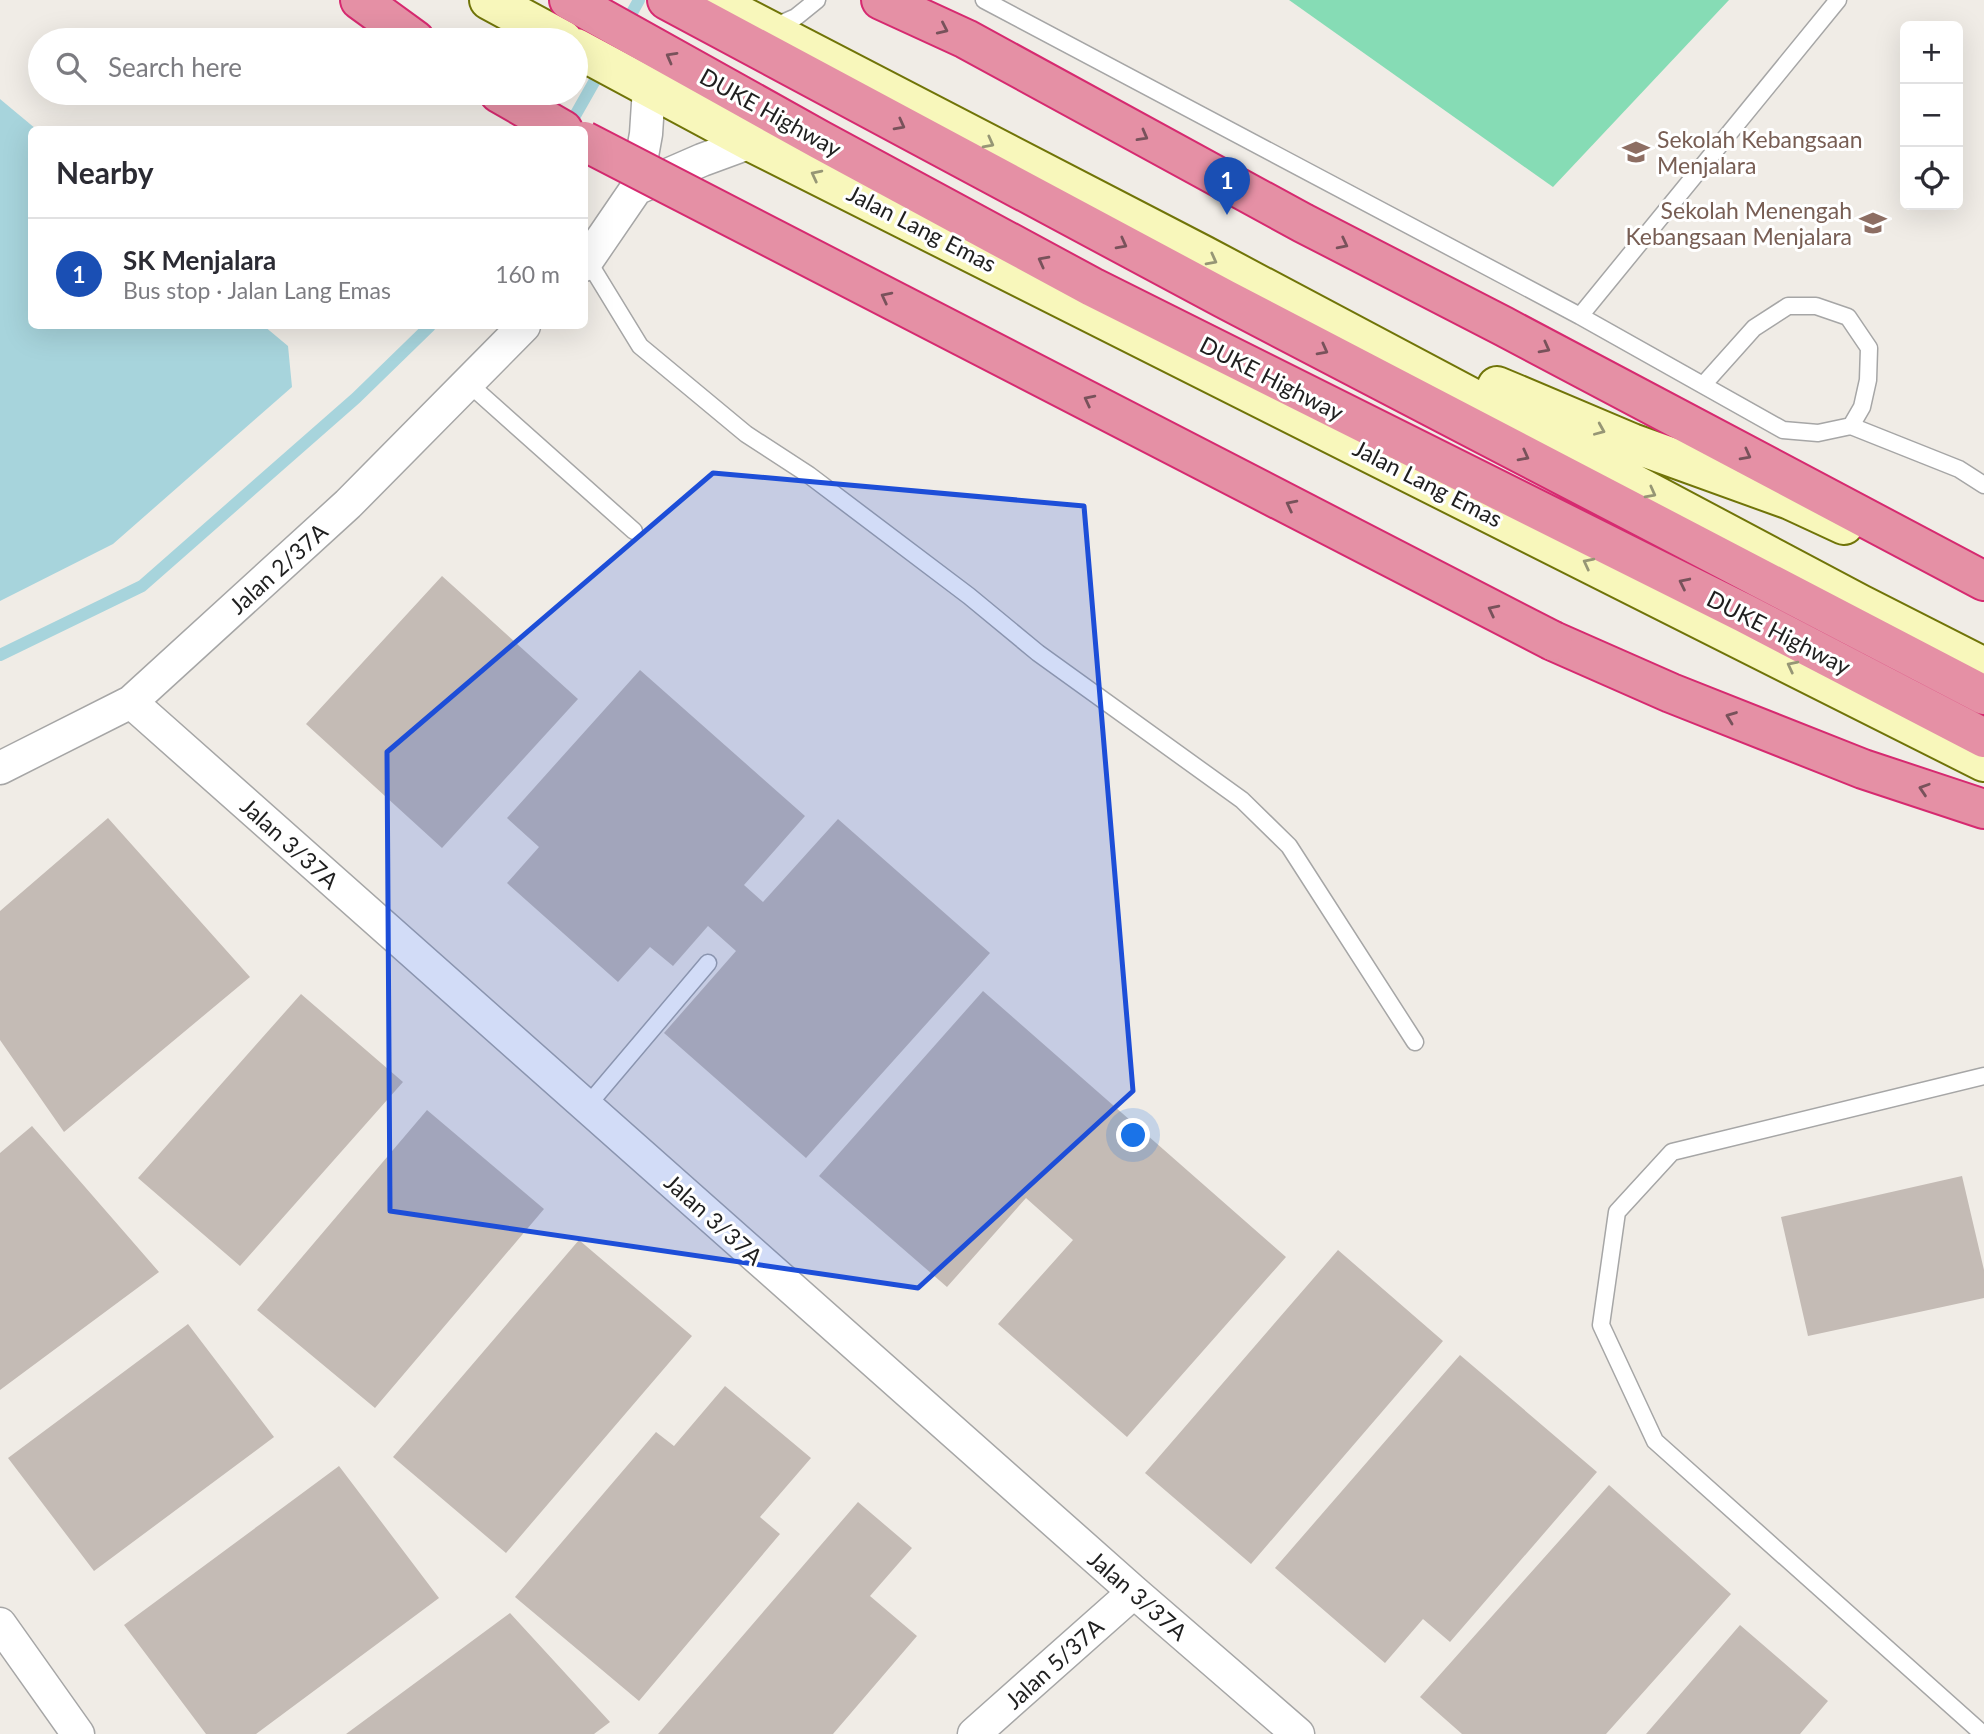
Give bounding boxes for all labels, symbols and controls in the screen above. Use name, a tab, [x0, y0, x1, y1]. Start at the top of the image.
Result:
one-way arrow	[935, 20, 948, 34]
map controls	[1900, 21, 1963, 210]
button: +	[1900, 21, 1963, 84]
search box	[28, 28, 588, 105]
icon: search	[52, 48, 90, 86]
text: Search here	[108, 51, 242, 83]
one-way arrow	[666, 52, 679, 65]
street label: DUKE Highway	[695, 62, 847, 162]
button: −	[1900, 84, 1963, 147]
one-way arrow	[892, 117, 905, 130]
place label: Sekolah Kebangsaan Menjalara	[1657, 125, 1862, 179]
one-way arrow	[1136, 127, 1148, 141]
one-way arrow	[982, 135, 994, 149]
school or university icon: Sekolah Kebangsaan Menjalara	[1621, 137, 1651, 167]
button: locate	[1900, 147, 1963, 210]
text: Nearby	[56, 154, 154, 190]
pin: 1	[1204, 157, 1250, 215]
one-way arrow	[811, 169, 823, 183]
street label: Jalan Lang Emas	[843, 178, 1001, 278]
place label: Sekolah Menengah Kebangsaan Menjalara	[1625, 196, 1852, 250]
school or university icon: Sekolah Menengah Kebangsaan Menjalara	[1858, 208, 1888, 238]
one-way arrow	[1336, 235, 1348, 249]
one-way arrow	[1115, 236, 1127, 249]
text: SK Menjalara	[123, 244, 276, 276]
one-way arrow	[1205, 252, 1218, 265]
one-way arrow	[1038, 255, 1050, 269]
text: 1	[72, 260, 86, 288]
text: 160 m	[495, 260, 560, 288]
text: Bus stop · Jalan Lang Emas	[123, 276, 391, 304]
one-way arrow	[881, 291, 893, 305]
street label: DUKE Highway	[1196, 330, 1349, 426]
one-way arrow	[1538, 340, 1550, 353]
one-way arrow	[1316, 342, 1328, 356]
one-way arrow	[1084, 395, 1096, 408]
one-way arrow	[1593, 421, 1605, 435]
street label: Jalan Lang Emas	[1349, 433, 1507, 533]
one-way arrow	[1739, 446, 1751, 460]
one-way arrow	[1517, 447, 1529, 461]
one-way arrow	[1644, 485, 1656, 498]
one-way arrow	[1286, 499, 1298, 513]
street label: Jalan 2/37A	[223, 516, 333, 619]
one-way arrow	[1583, 558, 1596, 572]
one-way arrow	[1679, 578, 1691, 592]
street label: DUKE Highway	[1703, 584, 1856, 680]
one-way arrow	[1488, 604, 1500, 618]
one-way arrow	[1787, 660, 1799, 674]
one-way arrow	[1726, 711, 1738, 725]
one-way arrow	[1918, 783, 1930, 797]
street label: Jalan 3/37A	[235, 792, 345, 895]
your location	[1116, 1118, 1150, 1152]
street label: Jalan 3/37A	[659, 1168, 769, 1271]
street label: Jalan 3/37A	[1083, 1544, 1194, 1646]
street label: Jalan 5/37A	[999, 1611, 1109, 1714]

